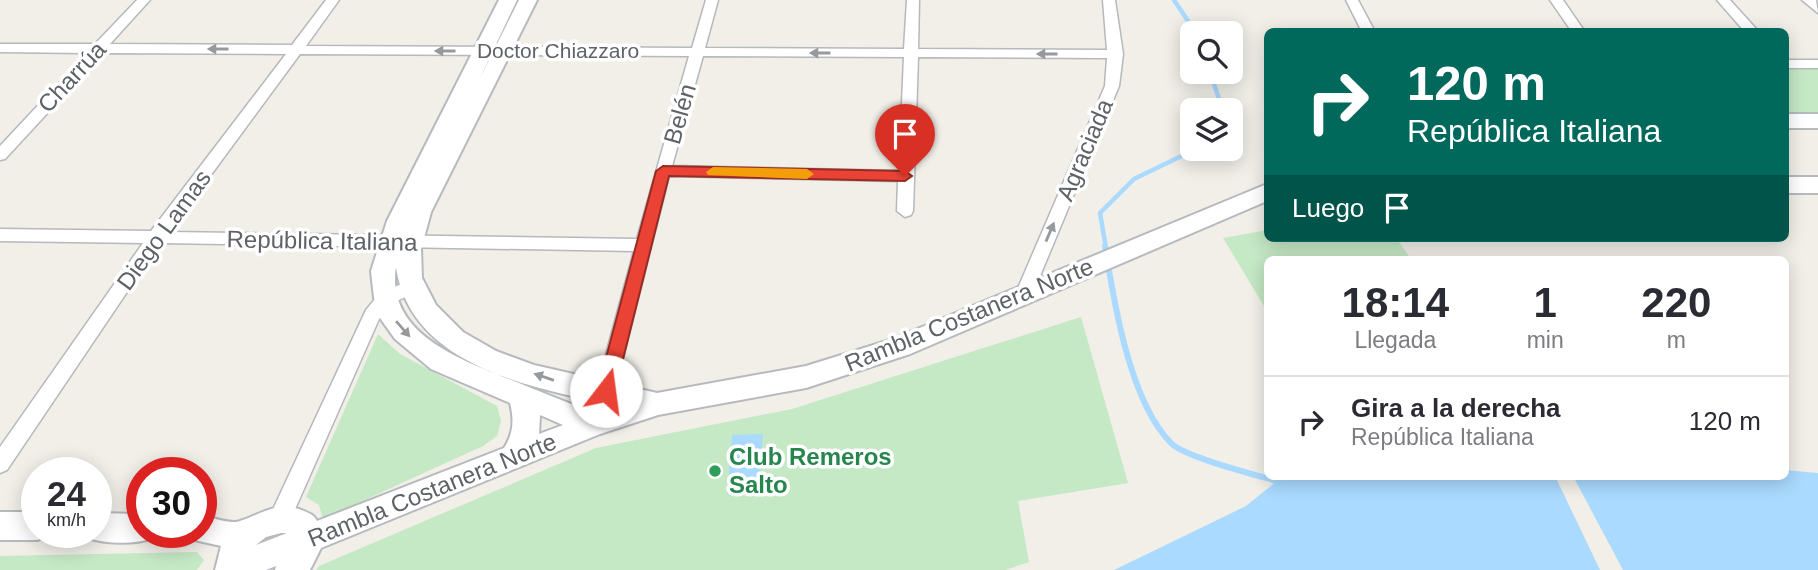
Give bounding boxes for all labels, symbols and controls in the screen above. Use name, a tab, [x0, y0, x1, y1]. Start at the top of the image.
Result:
map controls	[1180, 21, 1243, 161]
button: search	[1180, 21, 1243, 84]
street label: Charrúa	[32, 35, 112, 118]
street label: Doctor Chiazzaro	[477, 39, 639, 62]
one-way arrow	[207, 43, 229, 55]
one-way arrow	[434, 45, 456, 56]
one-way arrow	[809, 47, 831, 59]
one-way arrow	[1036, 48, 1058, 60]
icon: right	[1292, 56, 1383, 147]
text: 120 m	[1407, 56, 1546, 110]
street label: Belén	[658, 81, 701, 147]
street label: Agraciada	[1051, 94, 1118, 205]
button: layers	[1180, 98, 1243, 161]
pin	[875, 104, 935, 176]
text: República Italiana	[1407, 113, 1661, 149]
icon: arrive	[886, 115, 924, 153]
street label: Diego Lamas	[111, 165, 216, 295]
icon: arrive	[1378, 189, 1416, 227]
text: Luego	[1292, 193, 1364, 223]
one-way arrow	[1044, 222, 1056, 242]
street label: República Italiana	[226, 225, 418, 256]
street label: Rambla Costanera Norte	[841, 252, 1097, 377]
text: 18:14	[1342, 279, 1449, 326]
text: 1	[1533, 279, 1557, 326]
text: 220	[1641, 279, 1711, 326]
one-way arrow	[395, 320, 411, 338]
text: Llegada	[1354, 327, 1436, 353]
text: min	[1527, 327, 1564, 353]
text: m	[1667, 327, 1686, 353]
position arrow	[569, 354, 643, 428]
one-way arrow	[534, 371, 555, 382]
text: Gira a la derecha	[1351, 393, 1561, 423]
icon: right	[1292, 403, 1330, 441]
text: 120 m	[1689, 406, 1761, 436]
text: República Italiana	[1351, 424, 1534, 450]
street label: Rambla Costanera Norte	[304, 427, 560, 552]
place label: Club Remeros Salto	[729, 443, 892, 498]
speed limit sign: 30	[126, 457, 217, 548]
marker: Club Remeros Salto	[707, 463, 723, 479]
text: 24	[47, 474, 86, 513]
text: km/h	[47, 510, 86, 530]

